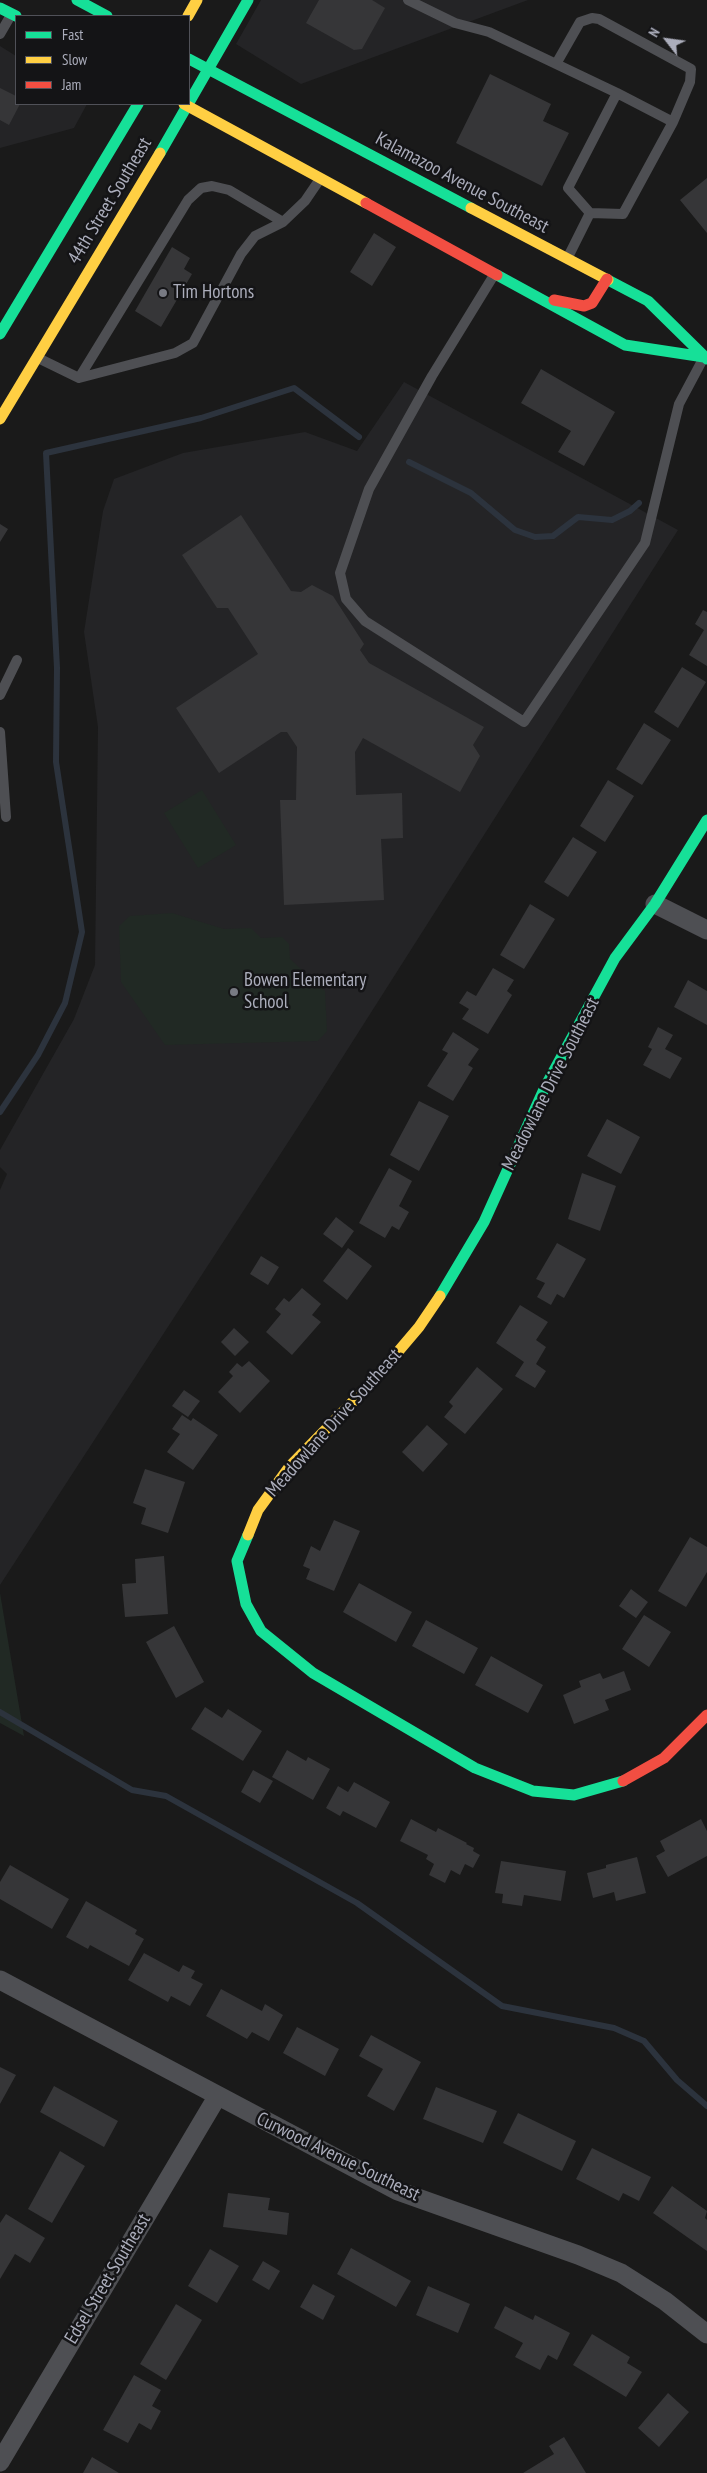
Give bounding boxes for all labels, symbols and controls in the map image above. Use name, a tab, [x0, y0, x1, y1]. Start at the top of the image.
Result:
legend	[15, 15, 190, 105]
north arrow	[642, 15, 692, 65]
text: Fast	[62, 25, 83, 44]
text: N	[644, 25, 664, 40]
text: Slow	[62, 50, 87, 69]
text: Jam	[62, 75, 81, 94]
street label: Kalamazoo Avenue Southeast	[371, 128, 553, 238]
street label: 44th Street Southeast	[63, 134, 157, 268]
place label: Tim Hortons	[173, 282, 254, 304]
marker: Tim Hortons	[157, 287, 169, 299]
place label: Bowen Elementary School	[244, 970, 366, 1014]
marker: Bowen Elementary School	[228, 986, 240, 998]
street label: Meadowlane Drive Southeast	[497, 994, 605, 1174]
street label: Meadowlane Drive Southeast	[262, 1344, 406, 1502]
street label: Curwood Avenue Southeast	[253, 2108, 423, 2206]
street label: Edsel Street Southeast	[60, 2210, 156, 2348]

